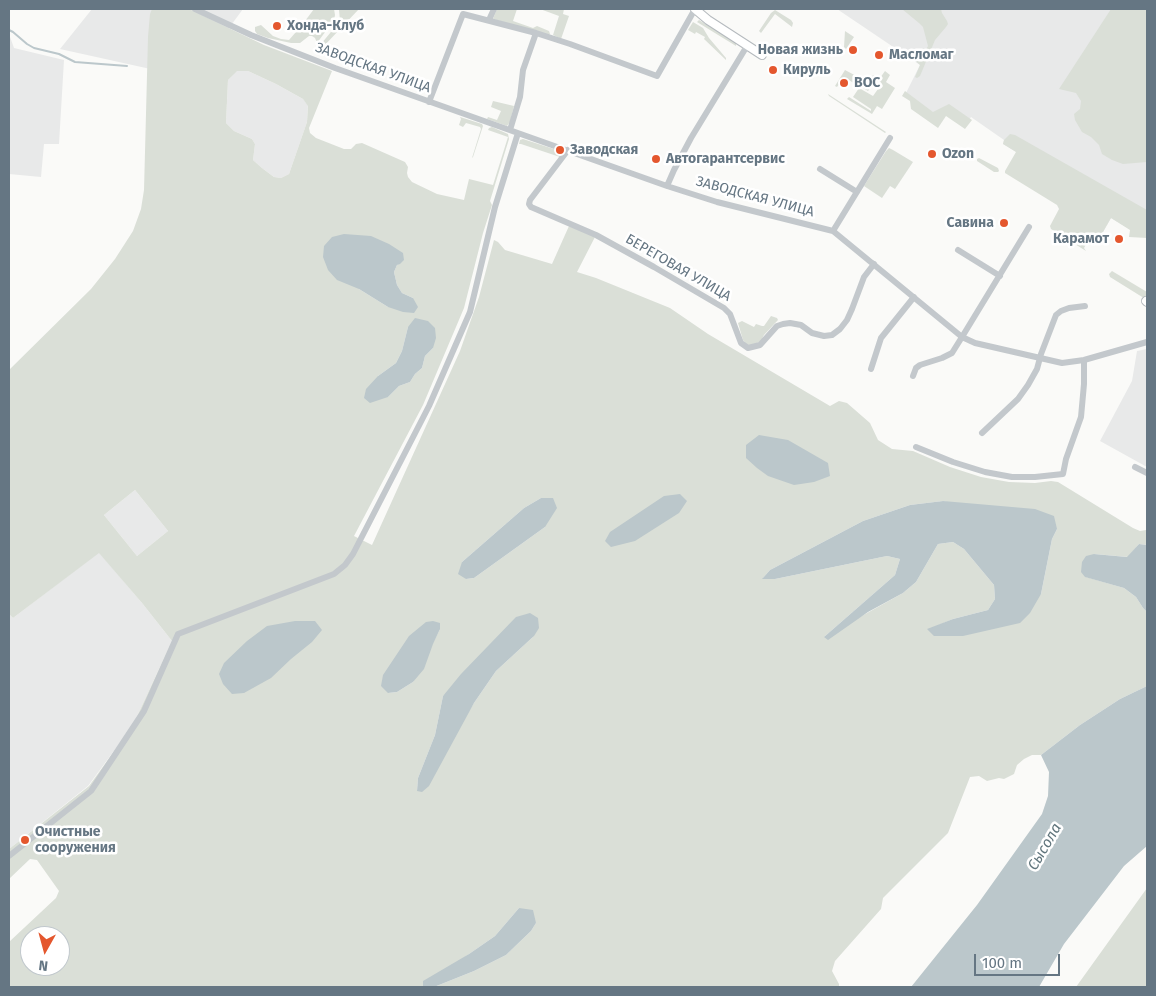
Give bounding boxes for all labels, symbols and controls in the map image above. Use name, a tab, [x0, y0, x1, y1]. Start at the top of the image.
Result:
place label: Хонда-Клуб	[287, 18, 364, 34]
marker: Хонда-Клуб	[271, 20, 283, 32]
street label: ЗАВОДСКАЯ УЛИЦА	[313, 39, 433, 97]
place label: Новая жизнь	[758, 42, 843, 58]
marker: Новая жизнь	[847, 44, 859, 56]
place label: Масломаг	[889, 47, 954, 63]
marker: Масломаг	[873, 49, 885, 61]
place label: Кируль	[783, 62, 831, 78]
marker: Кируль	[767, 64, 779, 76]
place label: ВОС	[854, 75, 880, 91]
marker: ВОС	[838, 77, 850, 89]
place label: Заводская	[570, 142, 638, 158]
marker: Заводская	[554, 144, 566, 156]
place label: Ozon	[942, 146, 974, 162]
marker: Ozon	[926, 148, 938, 160]
place label: Автогарантсервис	[666, 151, 785, 167]
marker: Автогарантсервис	[650, 153, 662, 165]
street label: ЗАВОДСКАЯ УЛИЦА	[694, 173, 816, 221]
place label: Савина	[946, 215, 994, 231]
marker: Савина	[998, 217, 1010, 229]
street label: БЕРЕГОВАЯ УЛИЦА	[622, 231, 734, 305]
place label: Карамот	[1053, 231, 1109, 247]
marker: Карамот	[1113, 233, 1125, 245]
water label: Сысола	[1024, 820, 1066, 874]
place label: Очистные сооружения	[35, 824, 116, 856]
marker: Очистные сооружения	[19, 834, 31, 846]
north arrow	[20, 926, 70, 976]
scale bar	[976, 944, 1062, 976]
text: 100 m	[982, 954, 1022, 972]
text: N	[38, 956, 49, 974]

